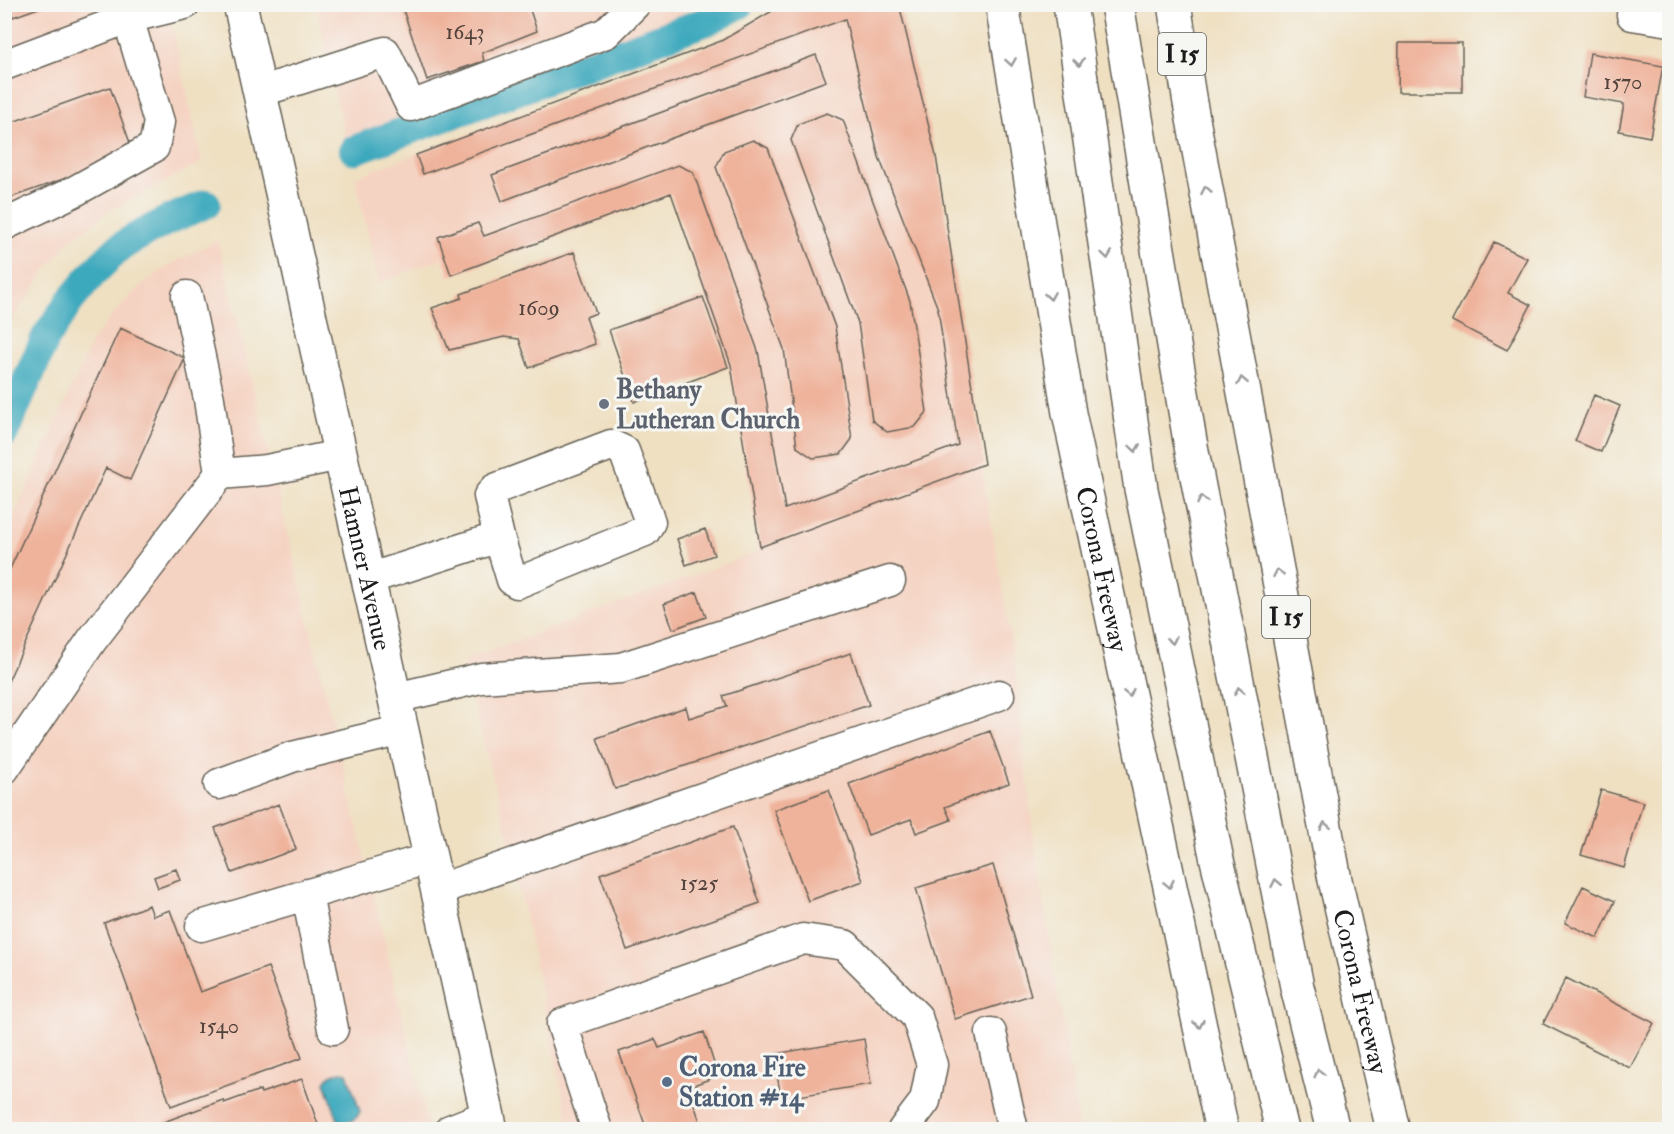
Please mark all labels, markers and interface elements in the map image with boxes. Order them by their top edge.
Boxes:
house number: 1643 [445,18,485,46]
road number: I 15 [1158,33,1206,75]
one-way arrow [1005,58,1017,67]
one-way arrow [1072,58,1084,67]
house number: 1570 [1604,68,1642,96]
one-way arrow [1200,185,1213,195]
one-way arrow [1101,251,1113,260]
one-way arrow [1043,291,1056,301]
house number: 1609 [518,294,560,322]
place label: Bethany Lutheran Church [616,374,800,436]
one-way arrow [1236,377,1249,387]
marker: Bethany Lutheran Church [597,397,611,411]
one-way arrow [1129,444,1141,453]
street label: Hamner Avenue [331,483,399,653]
street label: Corona Freeway [1068,484,1135,655]
one-way arrow [1196,495,1209,505]
one-way arrow [1272,568,1285,578]
road number: I 15 [1262,596,1310,638]
one-way arrow [1165,634,1178,644]
one-way arrow [1233,686,1246,696]
one-way arrow [1122,688,1135,698]
one-way arrow [1319,822,1332,832]
house number: 1525 [680,869,718,897]
one-way arrow [1270,878,1283,888]
one-way arrow [1162,879,1175,889]
street label: Corona Freeway [1325,906,1395,1078]
house number: 1540 [199,1012,239,1040]
one-way arrow [1192,1019,1205,1029]
place label: Corona Fire Station #14 [679,1052,806,1114]
one-way arrow [1313,1068,1326,1078]
marker: Corona Fire Station #14 [660,1075,674,1089]

